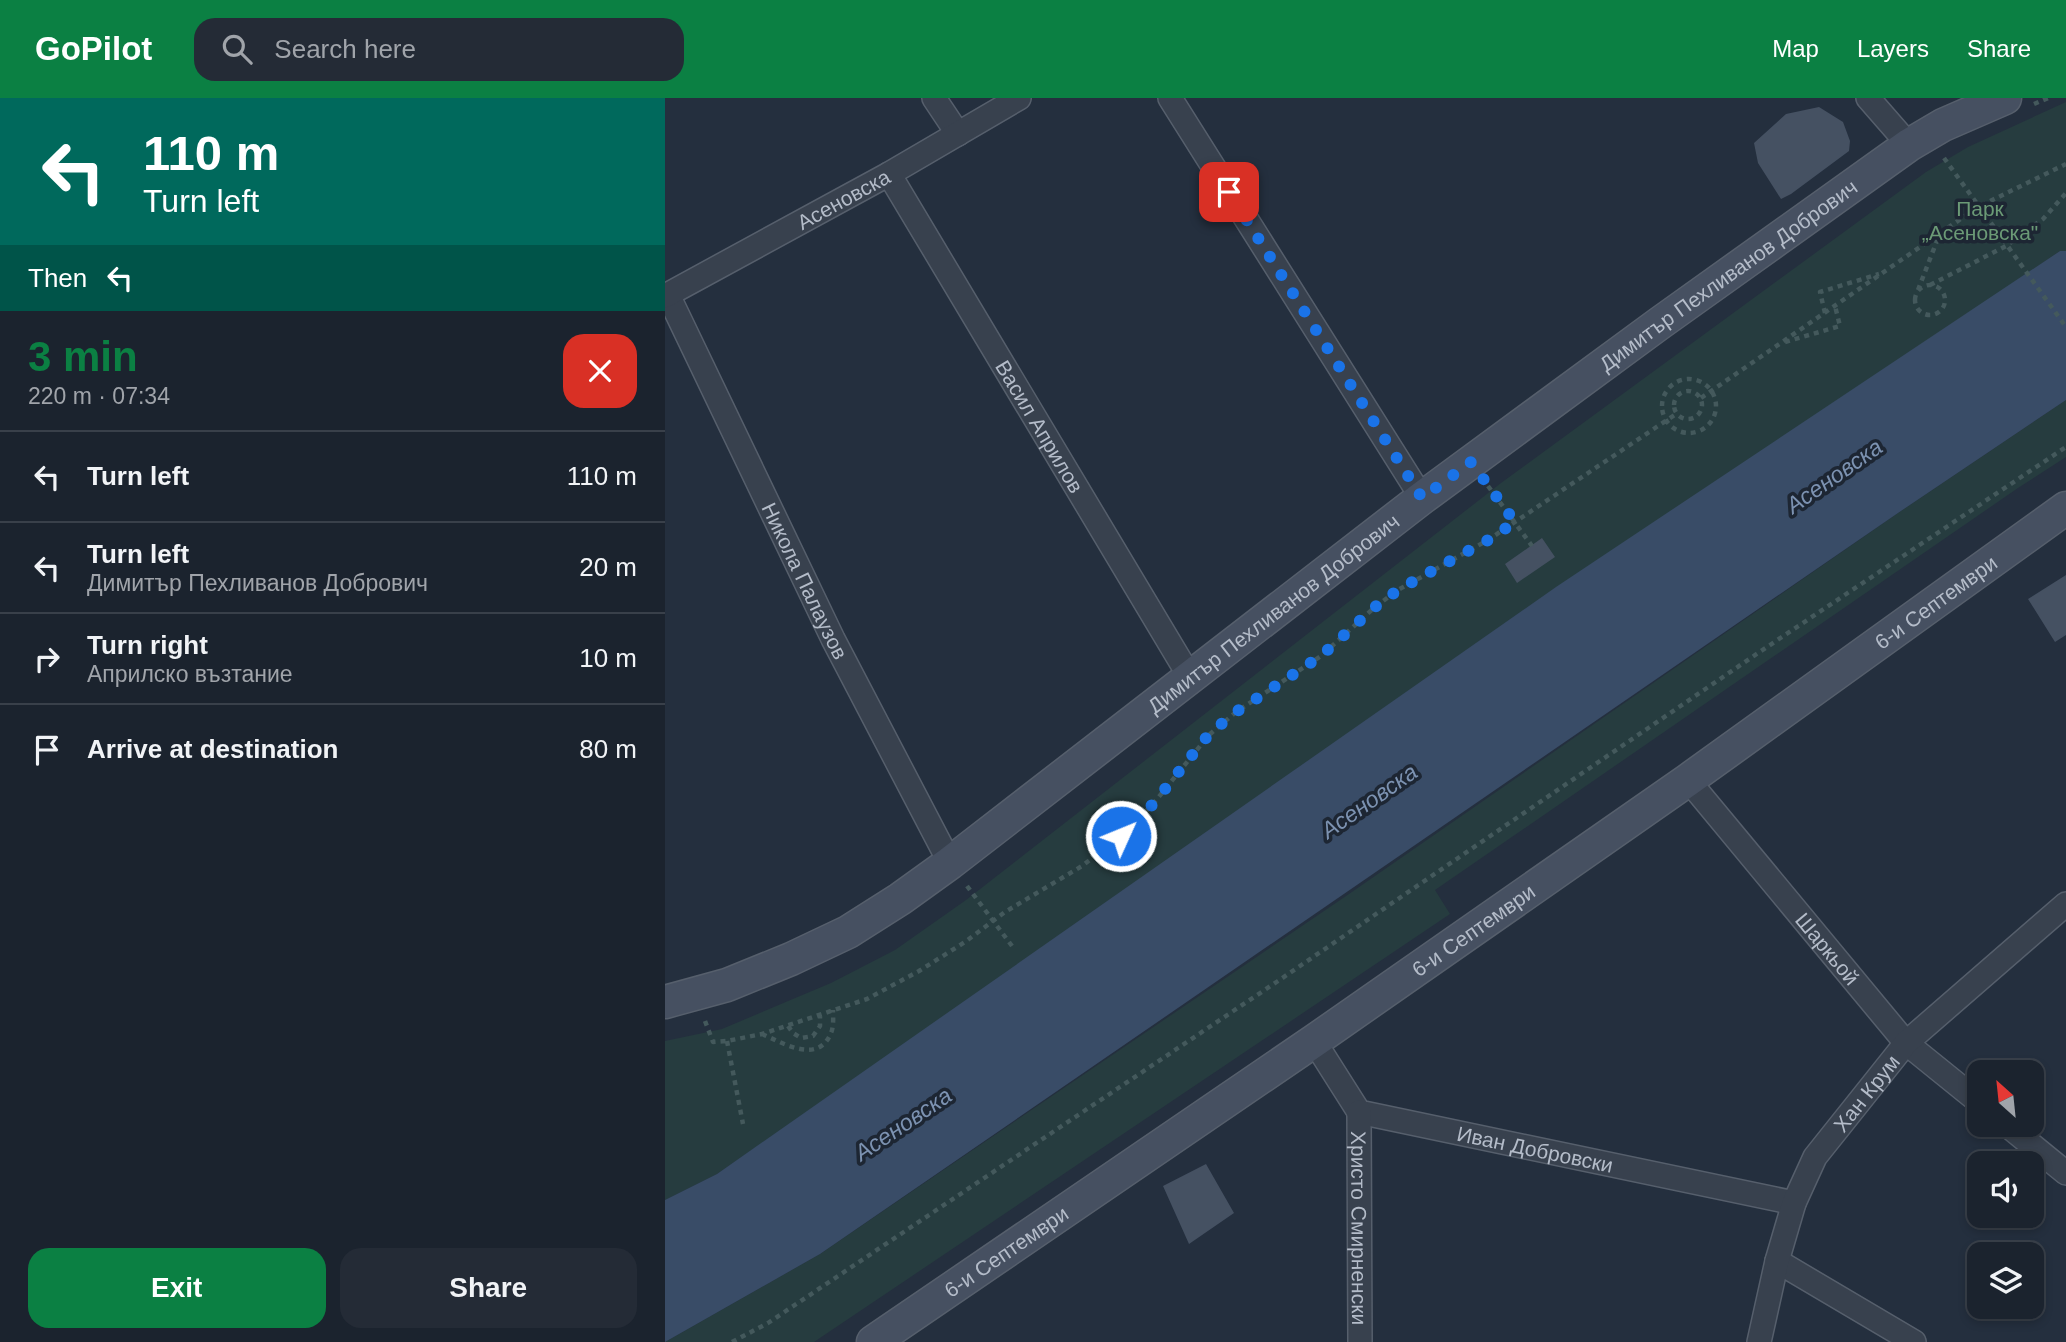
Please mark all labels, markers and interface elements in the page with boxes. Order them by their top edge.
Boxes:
search box [194,18,684,81]
text: GoPilot [35,30,152,67]
icon: search [218,30,256,68]
text: Search here [274,34,416,64]
text: Map [1772,35,1819,62]
text: Layers [1857,35,1929,62]
text: Share [1967,35,2031,62]
icon: left [28,126,119,217]
text: 110 m [143,126,279,180]
pin [1199,162,1259,222]
street label: Асеновска [793,164,894,233]
icon: arrive [1210,173,1248,211]
street label: Димитър Пехливанов Добрович [1595,175,1861,375]
text: Turn left [143,183,259,219]
park label: Парк „Асеновска" [1922,197,2038,244]
icon: left [101,259,139,297]
text: Then [28,263,87,293]
text: 3 min [28,333,138,380]
button: close [563,334,637,408]
street label: Васил Априлов [992,356,1088,497]
text: 220 m · 07:34 [28,383,170,409]
water label: Асеновска [1779,433,1887,520]
icon: left [28,458,66,496]
text: Turn left [87,461,189,491]
text: 110 m [567,461,637,491]
street label: Никола Палаузов [758,499,853,663]
street label: Димитър Пехливанов Добрович [1143,509,1403,718]
text: Turn left [87,539,189,569]
icon: left [28,549,66,587]
street label: 6-и Септември [1870,550,2001,653]
text: 20 m [579,552,637,582]
text: Димитър Пехливанов Добрович [87,570,428,596]
text: Turn right [87,630,208,660]
icon: right [28,640,66,678]
text: 10 m [579,643,637,673]
text: Априлско възтание [87,661,293,687]
icon: arrive [28,731,66,769]
text: Arrive at destination [87,734,338,764]
text: 80 m [579,734,637,764]
water label: Асеновска [1314,758,1422,845]
position arrow [1084,799,1158,873]
street label: 6-и Септември [1407,879,1539,981]
street label: Шаркьой [1791,908,1864,989]
street label: Хан Крум [1829,1050,1904,1136]
north arrow [1967,1060,2044,1138]
map controls [1967,1060,2044,1319]
water label: Асеновска [848,1082,956,1167]
street label: Иван Добровски [1455,1121,1615,1176]
street label: Христо Смирненски [1348,1131,1371,1325]
button: sound [1967,1151,2044,1228]
street label: 6-и Септември [940,1201,1072,1301]
button: layers [1967,1242,2044,1319]
button: Exit [28,1248,326,1328]
button: Share [340,1248,637,1328]

